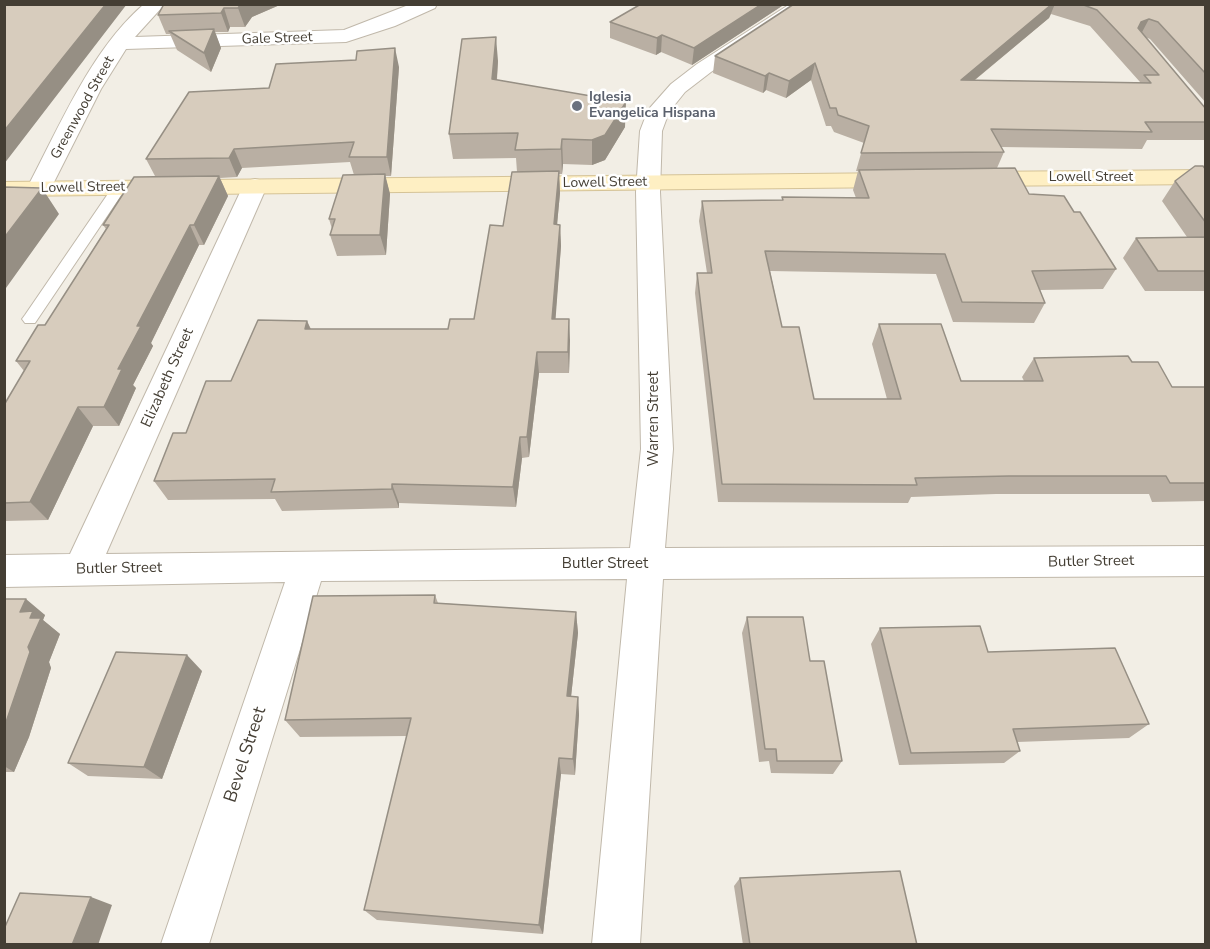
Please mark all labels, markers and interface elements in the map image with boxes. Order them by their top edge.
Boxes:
street label: Gale Street [241,29,313,49]
street label: Greenwood Street [48,54,118,162]
place label: Iglesia Evangelica Hispana [589,90,716,122]
marker: Iglesia Evangelica Hispana [570,99,584,113]
street label: Lowell Street [1049,170,1133,186]
street label: Lowell Street [563,174,647,192]
street label: Lowell Street [41,179,125,197]
street label: Elizabeth Street [138,326,198,430]
street label: Warren Street [645,371,663,467]
street label: Butler Street [1048,552,1134,572]
street label: Butler Street [562,555,648,573]
street label: Butler Street [76,559,162,579]
street label: Bevel Street [220,704,272,806]

